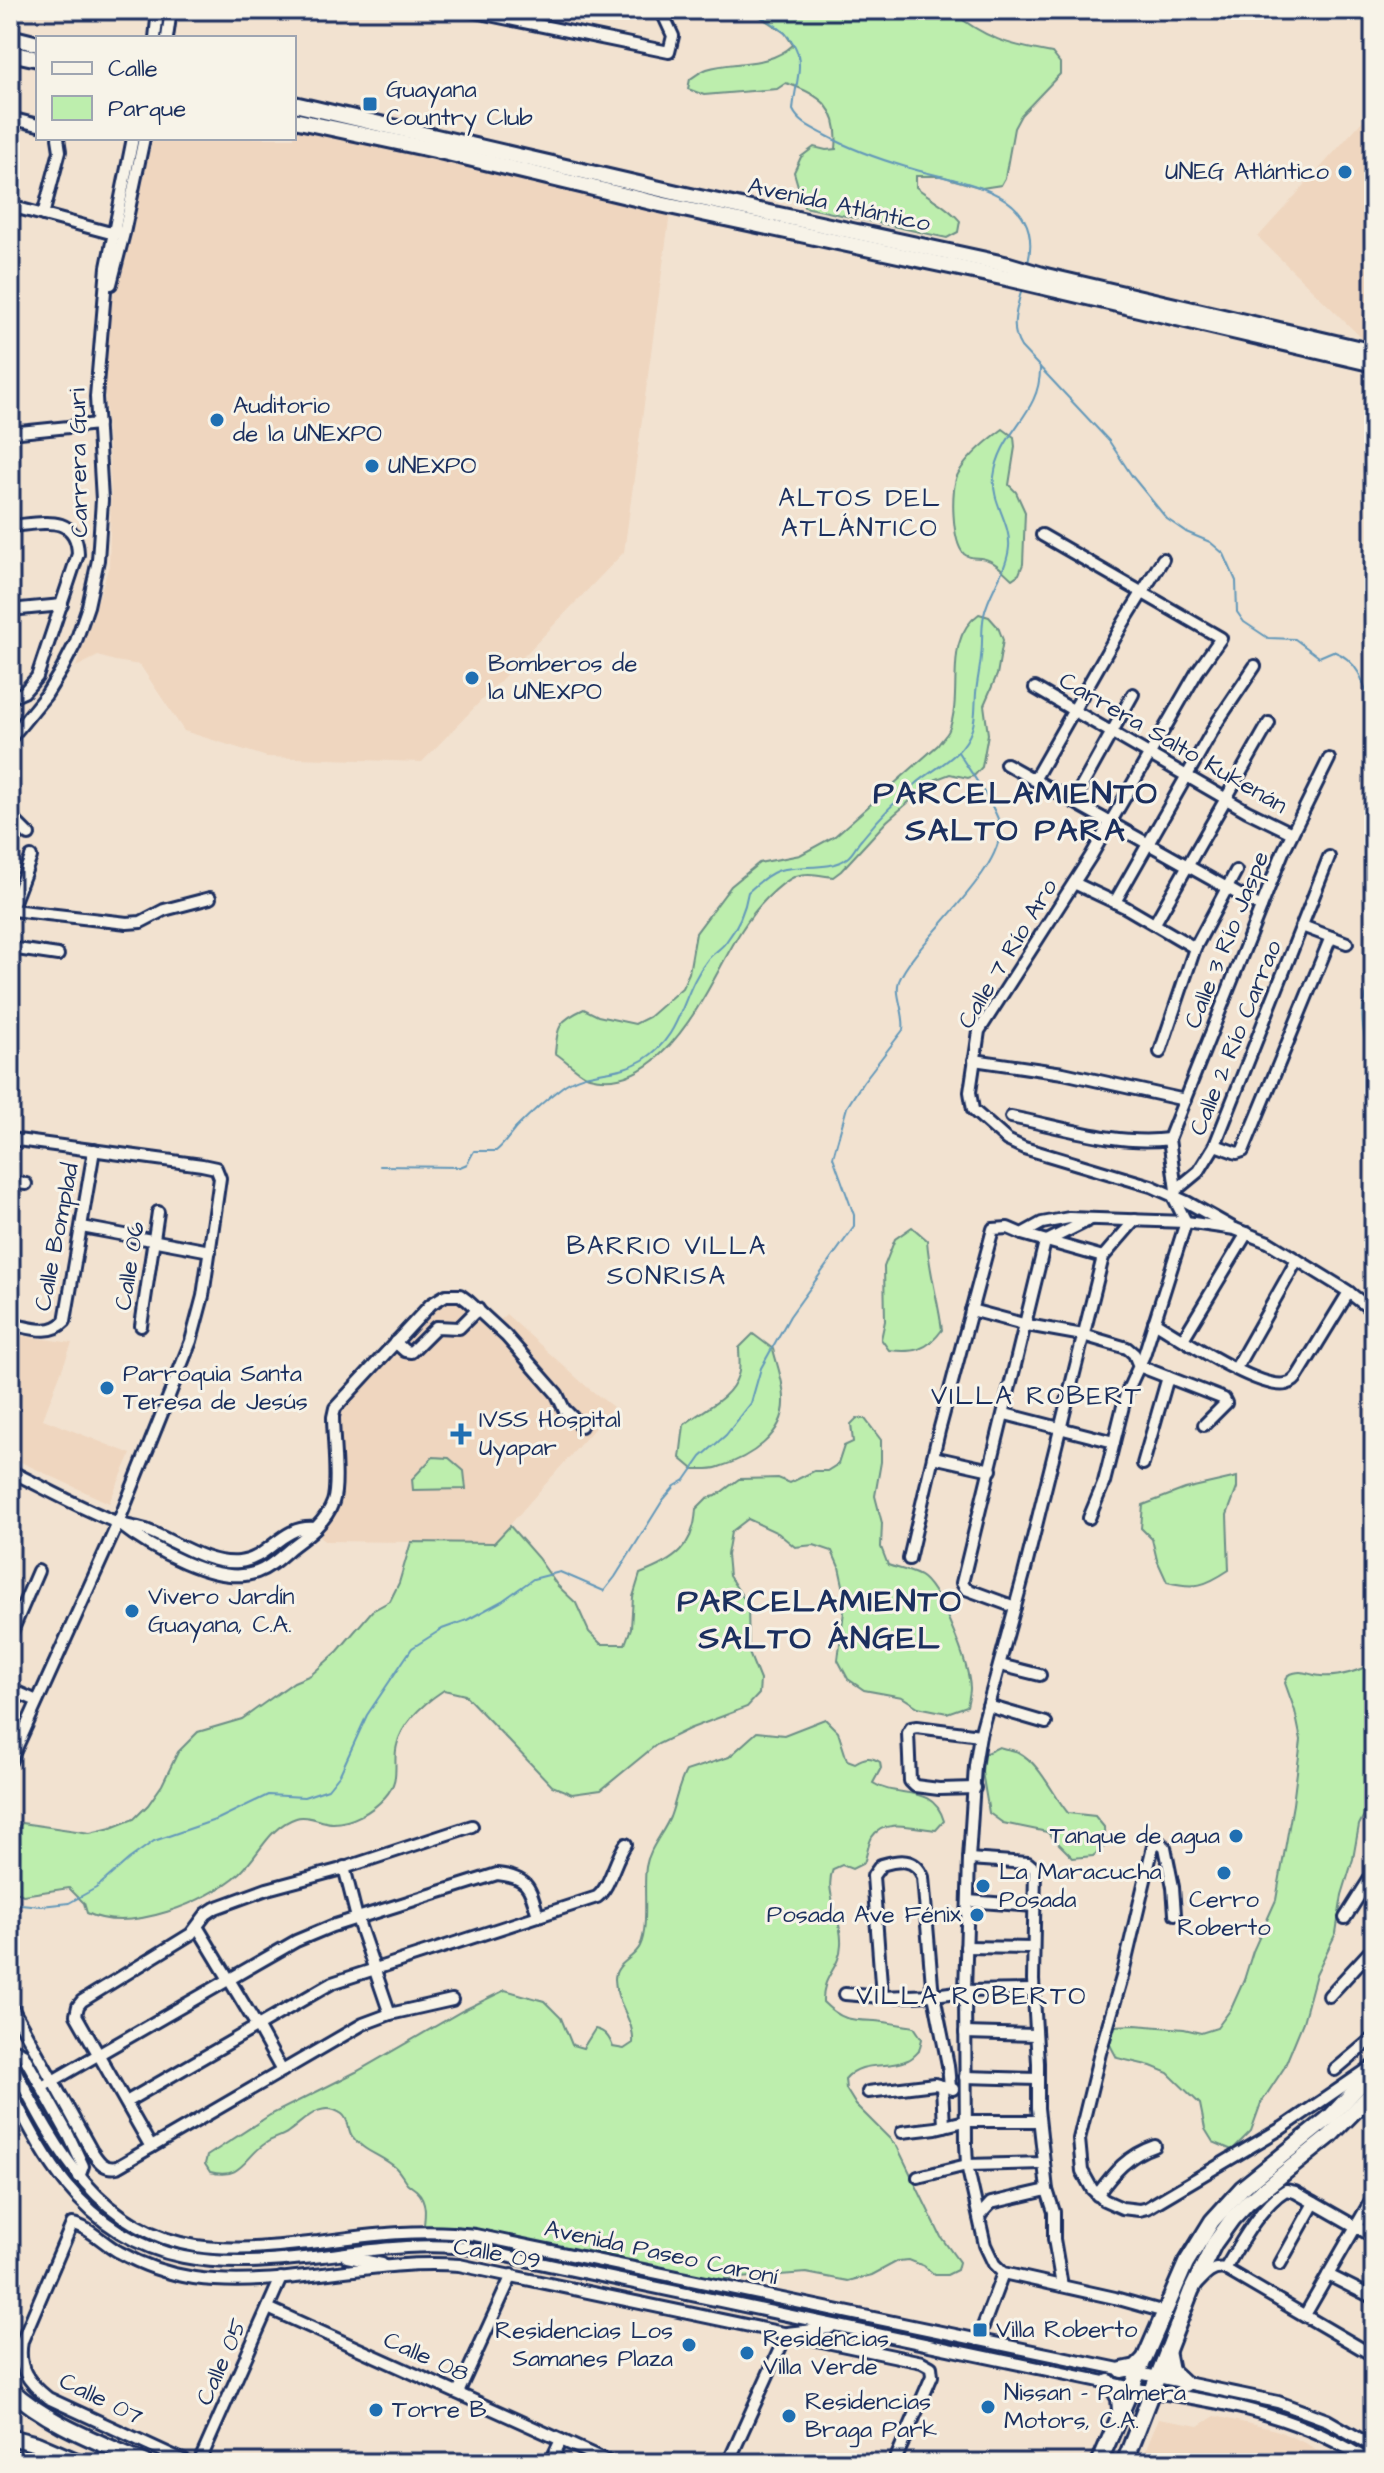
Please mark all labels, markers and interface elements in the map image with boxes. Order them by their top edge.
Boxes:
legend [36,36,296,140]
text: Calle [108,52,158,86]
place label: Guayana Country Club [386,73,533,136]
text: Parque [108,92,186,126]
marker: Guayana Country Club [361,95,379,113]
place label: UNEG Atlántico [1165,155,1329,189]
marker: UNEG Atlántico [1336,163,1354,181]
street label: Avenida Atlántico [745,169,934,241]
street label: Carrera Guri [61,388,97,538]
place label: Auditorio de la UNEXPO [233,389,382,451]
marker: Auditorio de la UNEXPO [208,411,226,429]
place label: UNEXPO [388,449,477,483]
marker: UNEXPO [363,457,381,475]
district label: ALTOS DEL ATLÁNTICO [778,480,942,546]
place label: Bomberos de la UNEXPO [488,647,637,709]
street label: Carrera Salto Kukenán [1053,664,1293,822]
marker: Bomberos de la UNEXPO [463,669,481,687]
district label: PARCELAMIENTO SALTO PARA [873,771,1159,853]
street label: Calle 3 Río Jaspe [1176,846,1278,1034]
street label: Calle 7 Río Aro [950,872,1067,1035]
street label: Calle 2 Río Carrao [1181,935,1291,1141]
street label: Calle Bomplad [26,1160,88,1314]
street label: Calle 06 [106,1219,154,1313]
district label: BARRIO VILLA SONRISA [567,1228,767,1294]
place label: Parroquia Santa Teresa de Jesús [123,1357,308,1419]
district label: VILLA ROBERT [931,1378,1143,1414]
marker: Parroquia Santa Teresa de Jesús [98,1379,116,1397]
place label: IVSS Hospital Uyapar [479,1403,621,1466]
marker: IVSS Hospital Uyapar [450,1423,472,1445]
district label: PARCELAMIENTO SALTO ÁNGEL [677,1579,963,1661]
place label: Vivero Jardín Guayana, C.A. [148,1580,295,1643]
marker: Vivero Jardín Guayana, C.A. [123,1602,141,1620]
place label: Tanque de agua [1050,1819,1220,1854]
marker: Tanque de agua [1227,1827,1245,1845]
place label: La Maracucha Posada [999,1855,1162,1917]
marker: Cerro Roberto [1215,1864,1233,1882]
marker: La Maracucha Posada [974,1877,992,1895]
place label: Cerro Roberto [1177,1883,1271,1945]
place label: Posada Ave Fénix [767,1898,962,1932]
marker: Posada Ave Fénix [968,1906,986,1924]
district label: VILLA ROBERTO [856,1978,1088,2014]
street label: Avenida Paseo Caroní [541,2212,781,2294]
street label: Calle 09 [451,2230,543,2278]
street label: Calle 05 [188,2313,256,2411]
place label: Villa Roberto [996,2313,1138,2347]
place label: Residencias Los Samanes Plaza [495,2314,673,2376]
marker: Villa Roberto [971,2321,989,2339]
place label: Residencias Villa Verde [763,2322,889,2384]
street label: Calle 08 [378,2323,474,2391]
marker: Residencias Los Samanes Plaza [680,2336,698,2354]
marker: Residencias Villa Verde [738,2344,756,2362]
street label: Calle 07 [53,2364,149,2434]
place label: Nissan - Palmera Motors, C.A. [1004,2376,1186,2438]
place label: Residencias Braga Park [805,2385,937,2448]
place label: Torre B [392,2393,487,2427]
marker: Nissan - Palmera Motors, C.A. [979,2398,997,2416]
marker: Torre B [367,2401,385,2419]
marker: Residencias Braga Park [780,2407,798,2425]

